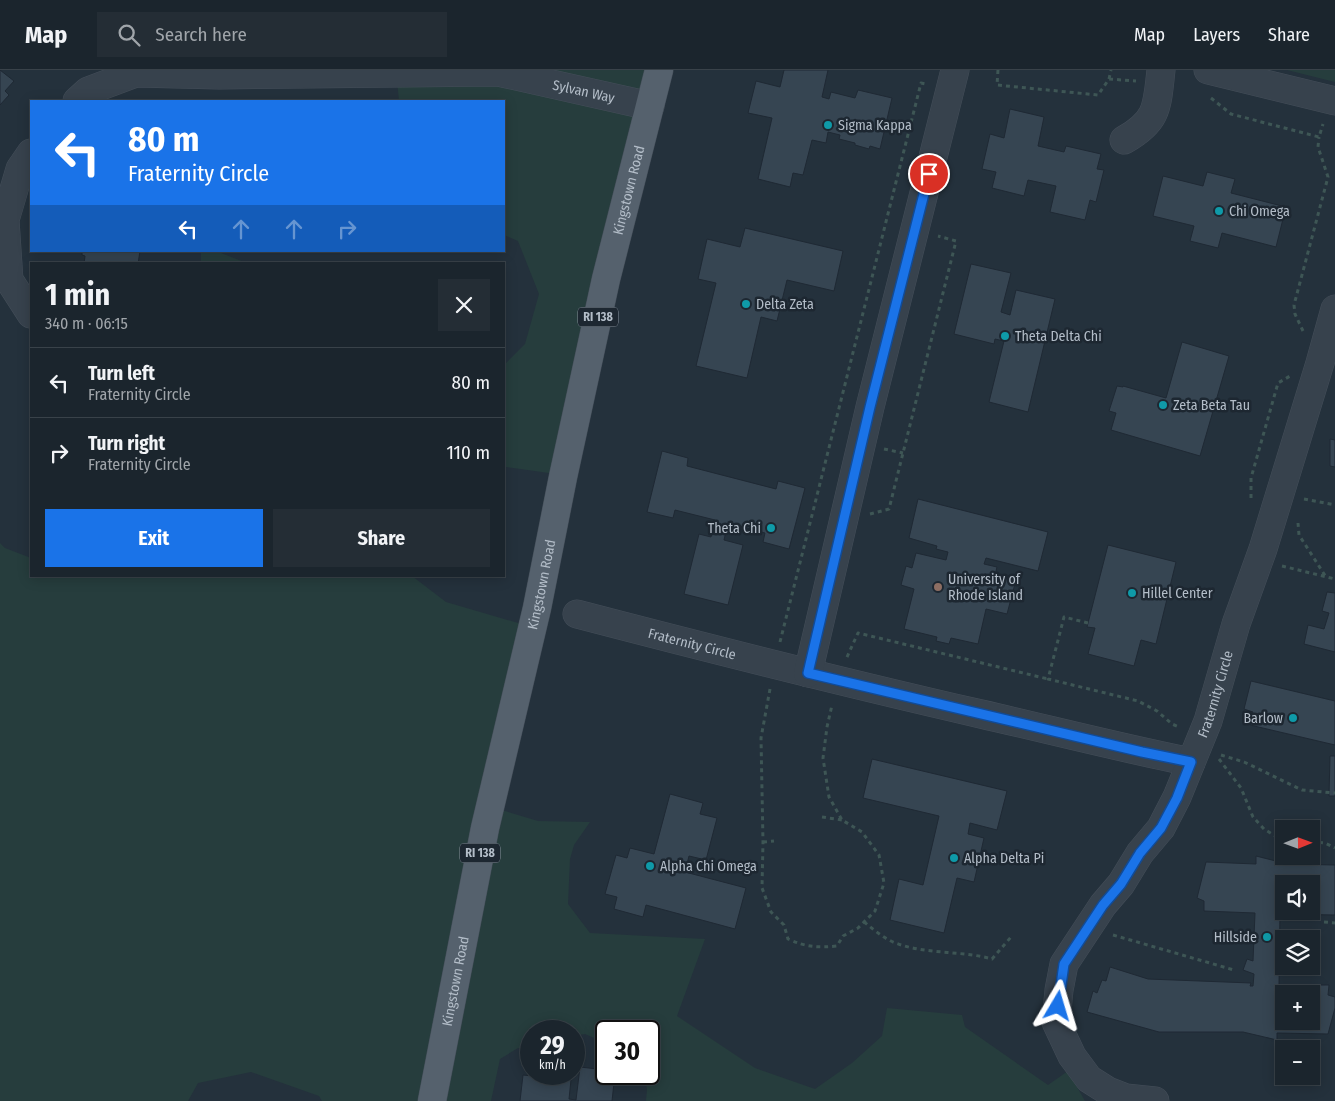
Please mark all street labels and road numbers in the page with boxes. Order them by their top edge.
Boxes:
street label: Sylvan Way [551,76,617,107]
street label: Kingstown Road [609,144,648,237]
road number: RI 138 [578,308,618,326]
street label: Kingstown Road [524,538,559,631]
street label: Fraternity Circle [646,624,738,663]
street label: Fraternity Circle [1194,649,1236,740]
road number: RI 138 [460,844,500,862]
street label: Kingstown Road [438,935,472,1028]

